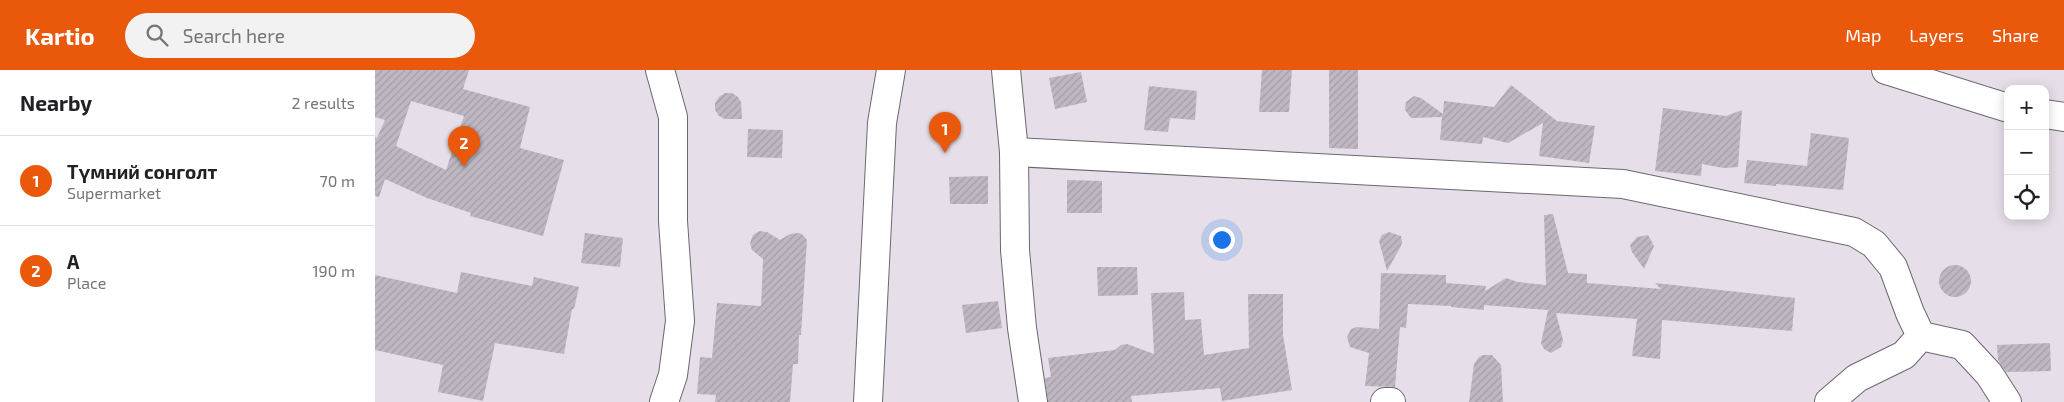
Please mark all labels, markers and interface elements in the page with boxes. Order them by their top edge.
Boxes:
search box [125,13,475,58]
text: Kartio [25,21,95,50]
icon: search [143,21,171,49]
text: Search here [183,24,285,47]
text: Map [1845,24,1881,46]
text: Layers [1909,24,1964,46]
text: Share [1992,24,2039,46]
map controls [2004,85,2049,220]
button: + [2004,85,2049,130]
text: Nearby [20,90,92,115]
text: 2 results [292,93,355,112]
pin: 1 [929,112,961,153]
pin: 2 [448,126,480,167]
button: − [2004,130,2049,175]
text: Түмний сонголт [67,160,217,183]
text: 1 [33,171,39,190]
text: 70 m [320,171,355,190]
button: locate [2004,175,2049,220]
text: Supermarket [67,183,161,202]
your location [1209,227,1235,253]
text: A [67,250,79,273]
text: 2 [31,261,41,280]
text: 190 m [312,261,355,280]
text: Place [67,273,106,292]

